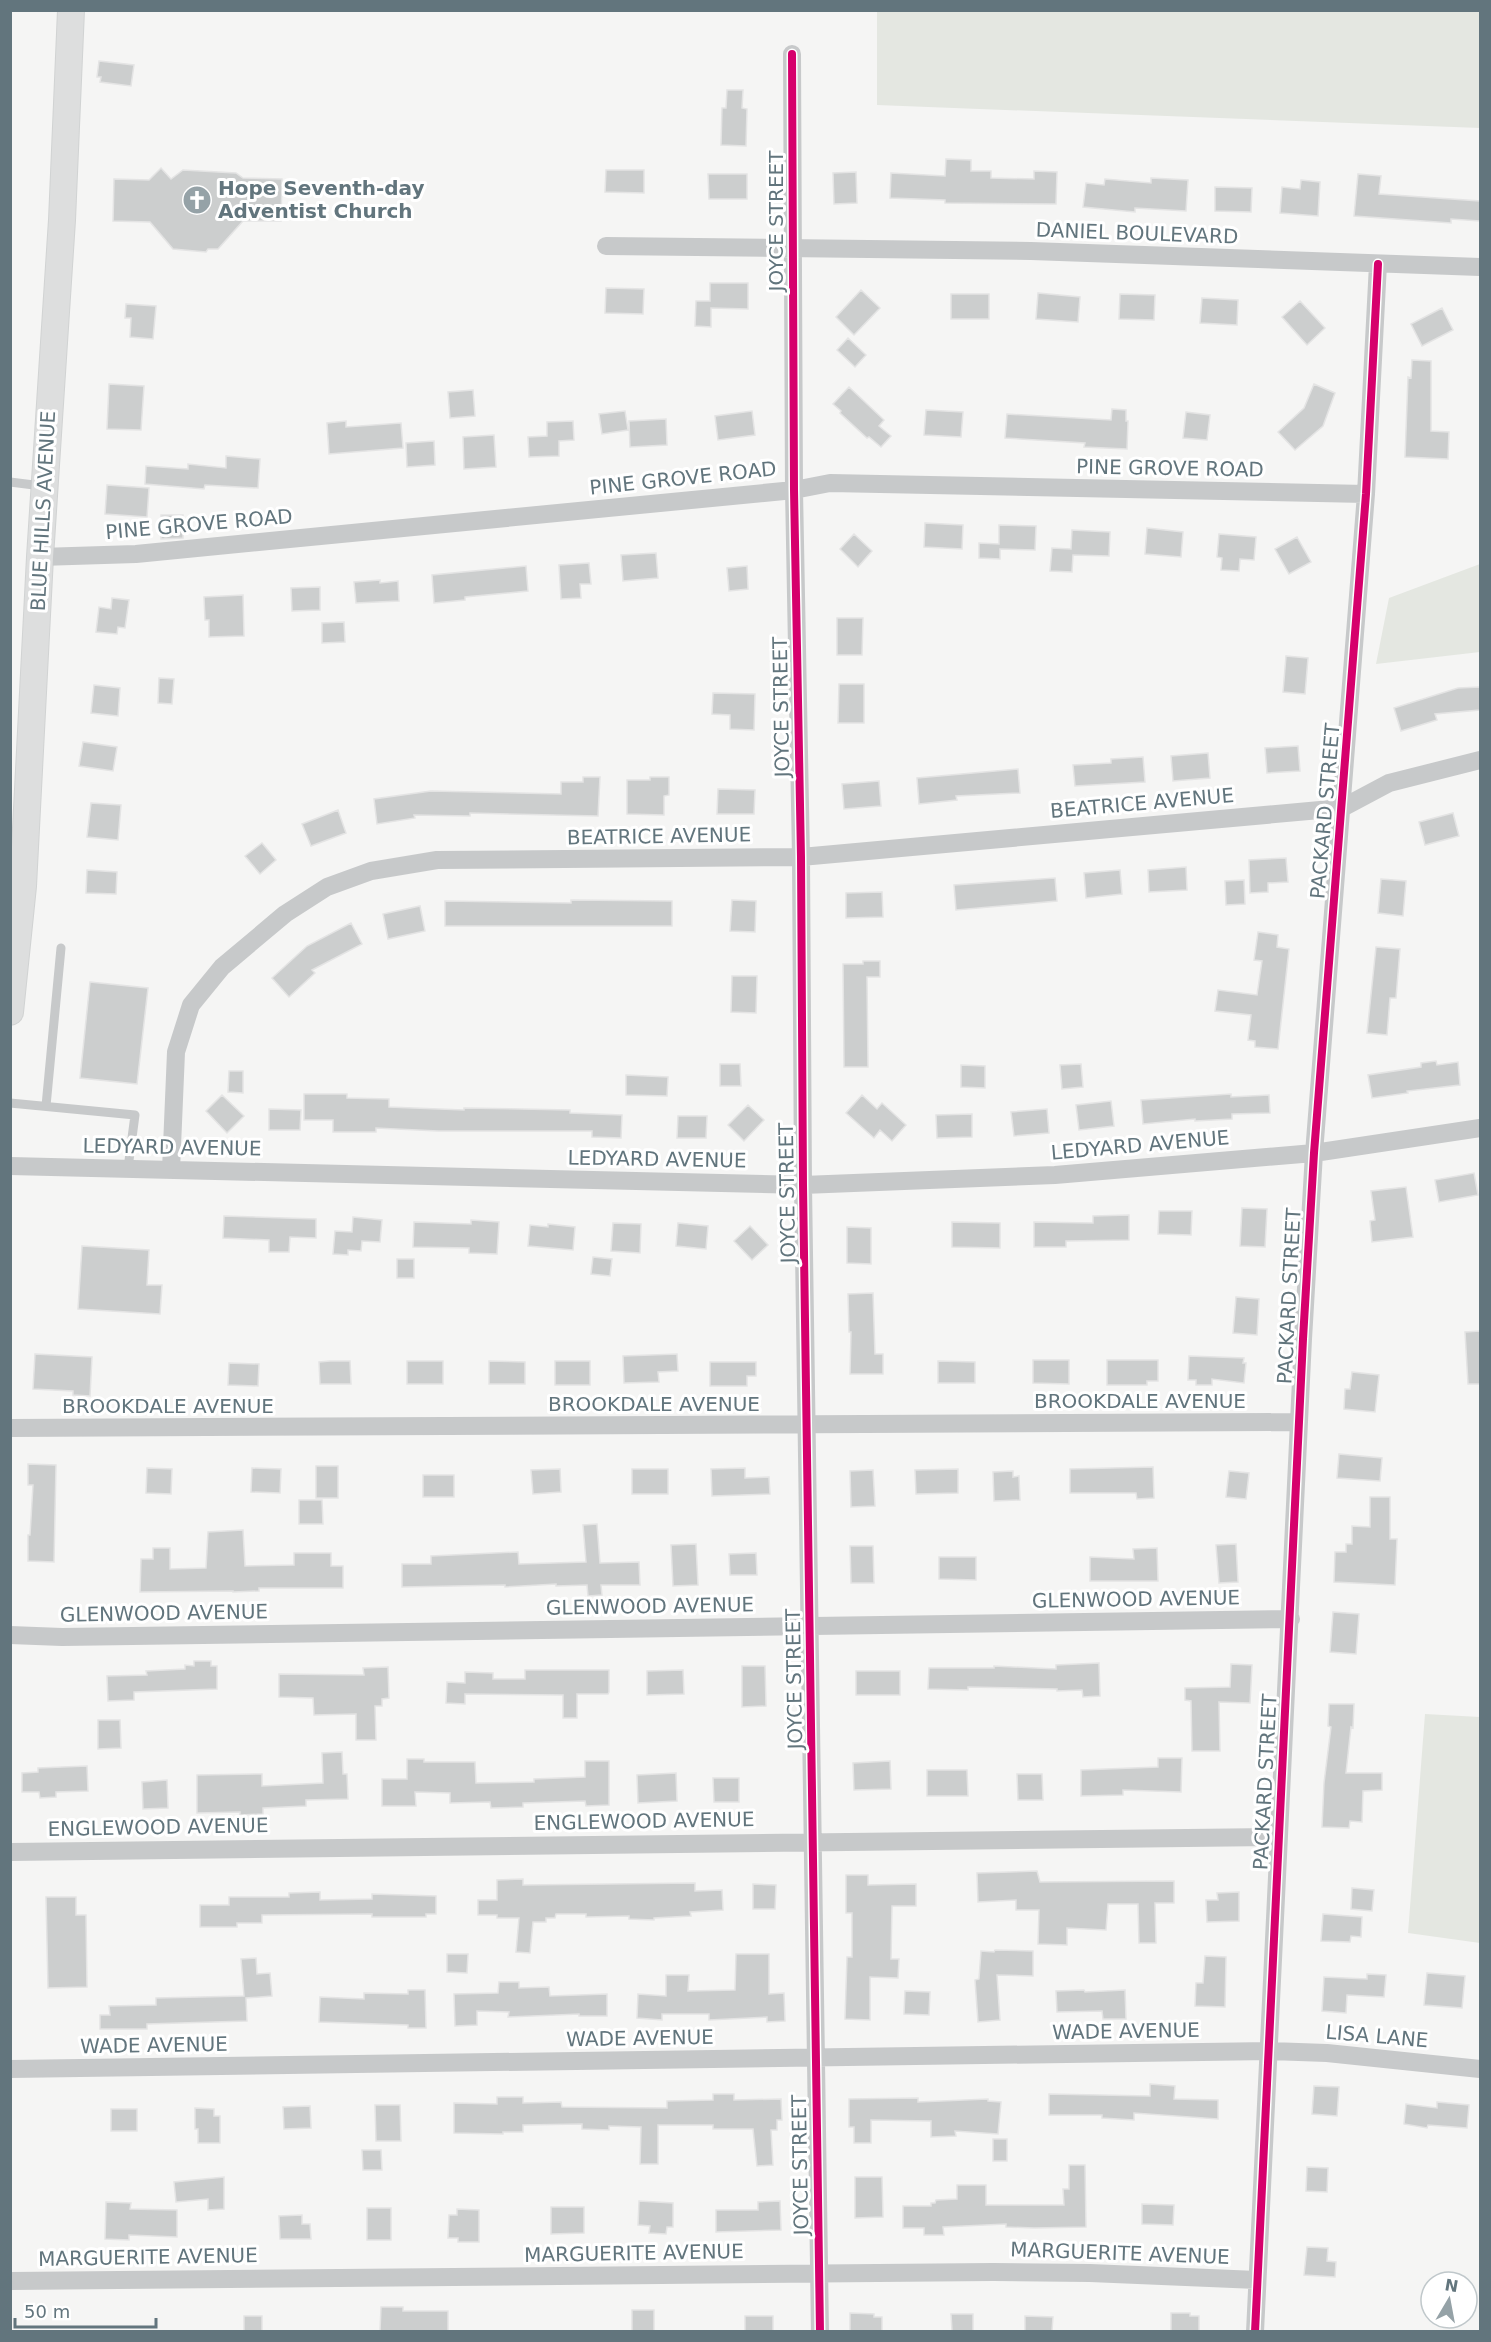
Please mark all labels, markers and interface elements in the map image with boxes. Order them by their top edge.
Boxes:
street label: JOYCE STREET [764,150,788,293]
place label: Hope Seventh-day Adventist Church [218,176,424,223]
church icon: Hope Seventh-day Adventist Church [181,184,213,216]
street label: DANIEL BOULEVARD [1035,217,1239,249]
street label: BLUE HILLS AVENUE [26,410,60,612]
street label: PINE GROVE ROAD [1076,454,1264,482]
street label: PINE GROVE ROAD [588,456,778,500]
street label: PINE GROVE ROAD [104,504,294,544]
street label: JOYCE STREET [768,636,794,780]
street label: PACKARD STREET [1305,721,1345,900]
street label: BEATRICE AVENUE [1049,783,1235,823]
street label: BEATRICE AVENUE [567,822,751,850]
street label: JOYCE STREET [774,1122,800,1266]
street label: LEDYARD AVENUE [1050,1125,1230,1165]
street label: LEDYARD AVENUE [82,1133,262,1161]
street label: LEDYARD AVENUE [567,1145,747,1173]
street label: PACKARD STREET [1272,1206,1306,1385]
street label: BROOKDALE AVENUE [1034,1389,1246,1413]
street label: BROOKDALE AVENUE [548,1392,760,1416]
street label: BROOKDALE AVENUE [62,1394,274,1418]
street label: GLENWOOD AVENUE [1032,1585,1240,1613]
street label: GLENWOOD AVENUE [546,1592,754,1620]
street label: GLENWOOD AVENUE [60,1599,268,1627]
street label: JOYCE STREET [781,1608,807,1752]
street label: PACKARD STREET [1248,1692,1282,1871]
street label: ENGLEWOOD AVENUE [533,1807,755,1835]
street label: ENGLEWOOD AVENUE [47,1813,269,1841]
street label: WADE AVENUE [1052,2018,1200,2044]
street label: LISA LANE [1325,2020,1429,2052]
street label: WADE AVENUE [566,2025,714,2051]
street label: WADE AVENUE [80,2032,228,2058]
street label: JOYCE STREET [787,2094,813,2238]
street label: MARGUERITE AVENUE [1010,2237,1230,2269]
street label: MARGUERITE AVENUE [524,2239,744,2267]
street label: MARGUERITE AVENUE [38,2243,258,2271]
north arrow [1419,2270,1479,2330]
text: N [1443,2275,1460,2296]
scale bar [15,2291,156,2329]
text: 50 m [24,2301,70,2322]

